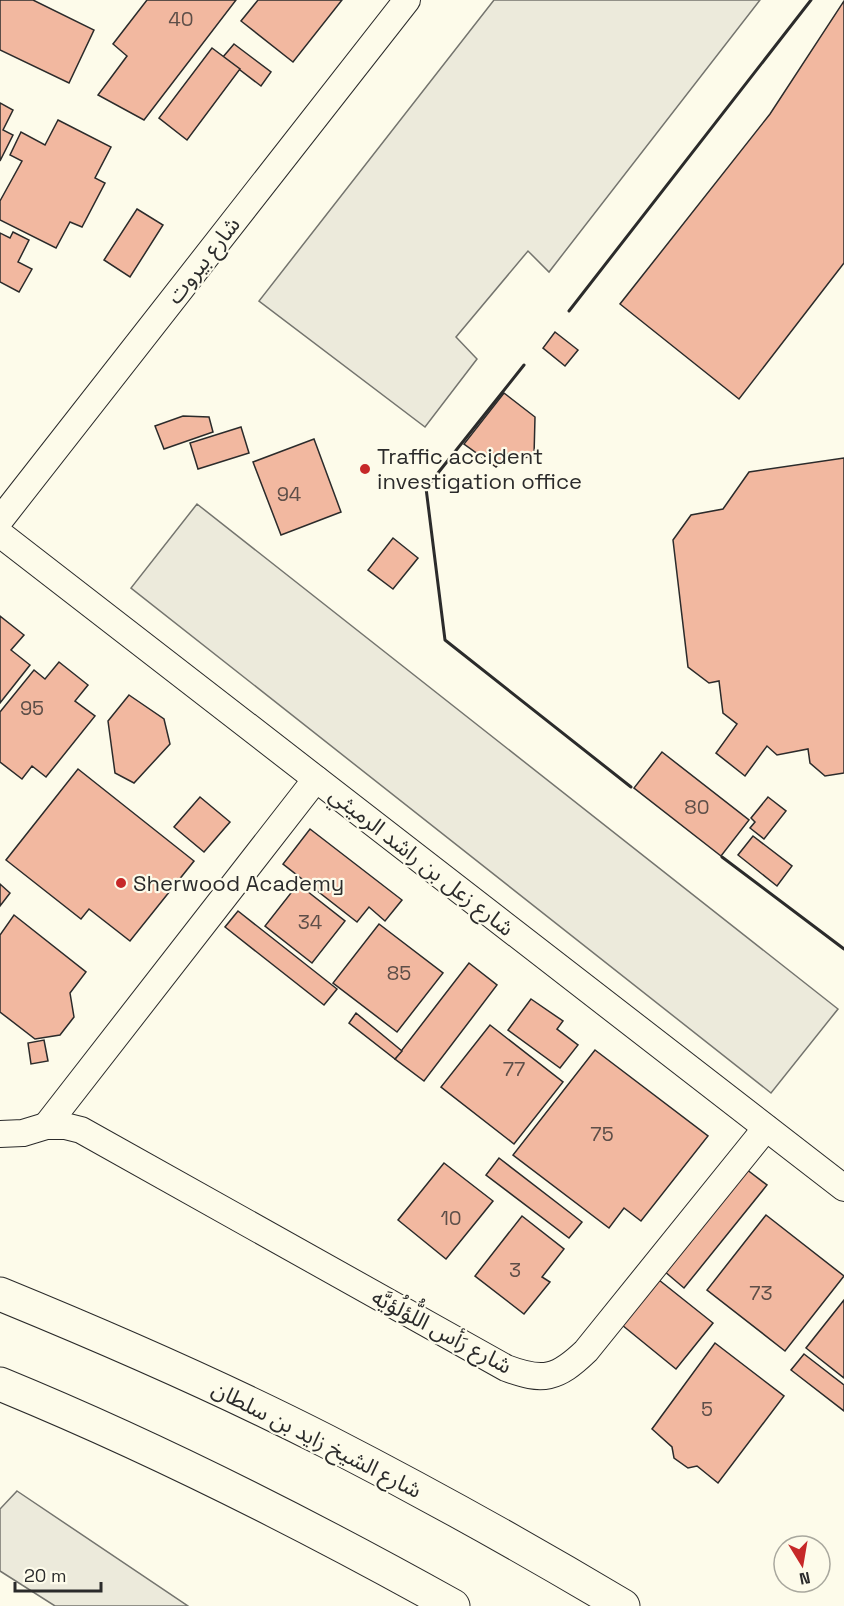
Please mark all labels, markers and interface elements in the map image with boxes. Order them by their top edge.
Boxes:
house number: 40 [168,6,194,32]
street label: شارع بيروت [160,211,248,311]
place label: Traffic accident investigation office [377,442,582,495]
marker: Traffic accident investigation office [358,462,372,476]
house number: 94 [277,481,301,507]
house number: 95 [20,695,44,721]
street label: شارع زعل بن راشد الرميثي [322,780,520,944]
house number: 80 [684,794,710,820]
place label: Sherwood Academy [133,869,344,897]
marker: Sherwood Academy [114,876,128,890]
house number: 34 [298,909,322,935]
house number: 85 [387,960,411,986]
house number: 77 [503,1056,525,1082]
house number: 75 [590,1121,614,1147]
house number: 10 [440,1205,462,1231]
house number: 3 [509,1257,521,1283]
street label: شارع رَأس اللُّؤلُؤيَّه [366,1277,520,1382]
house number: 73 [749,1280,773,1306]
street label: شارع الشيخ زايد بن سلطان [206,1374,427,1507]
house number: 5 [701,1396,713,1422]
north arrow [772,1534,832,1594]
scale bar [15,1555,100,1593]
text: 20 m [24,1564,67,1587]
text: N [797,1567,812,1590]

